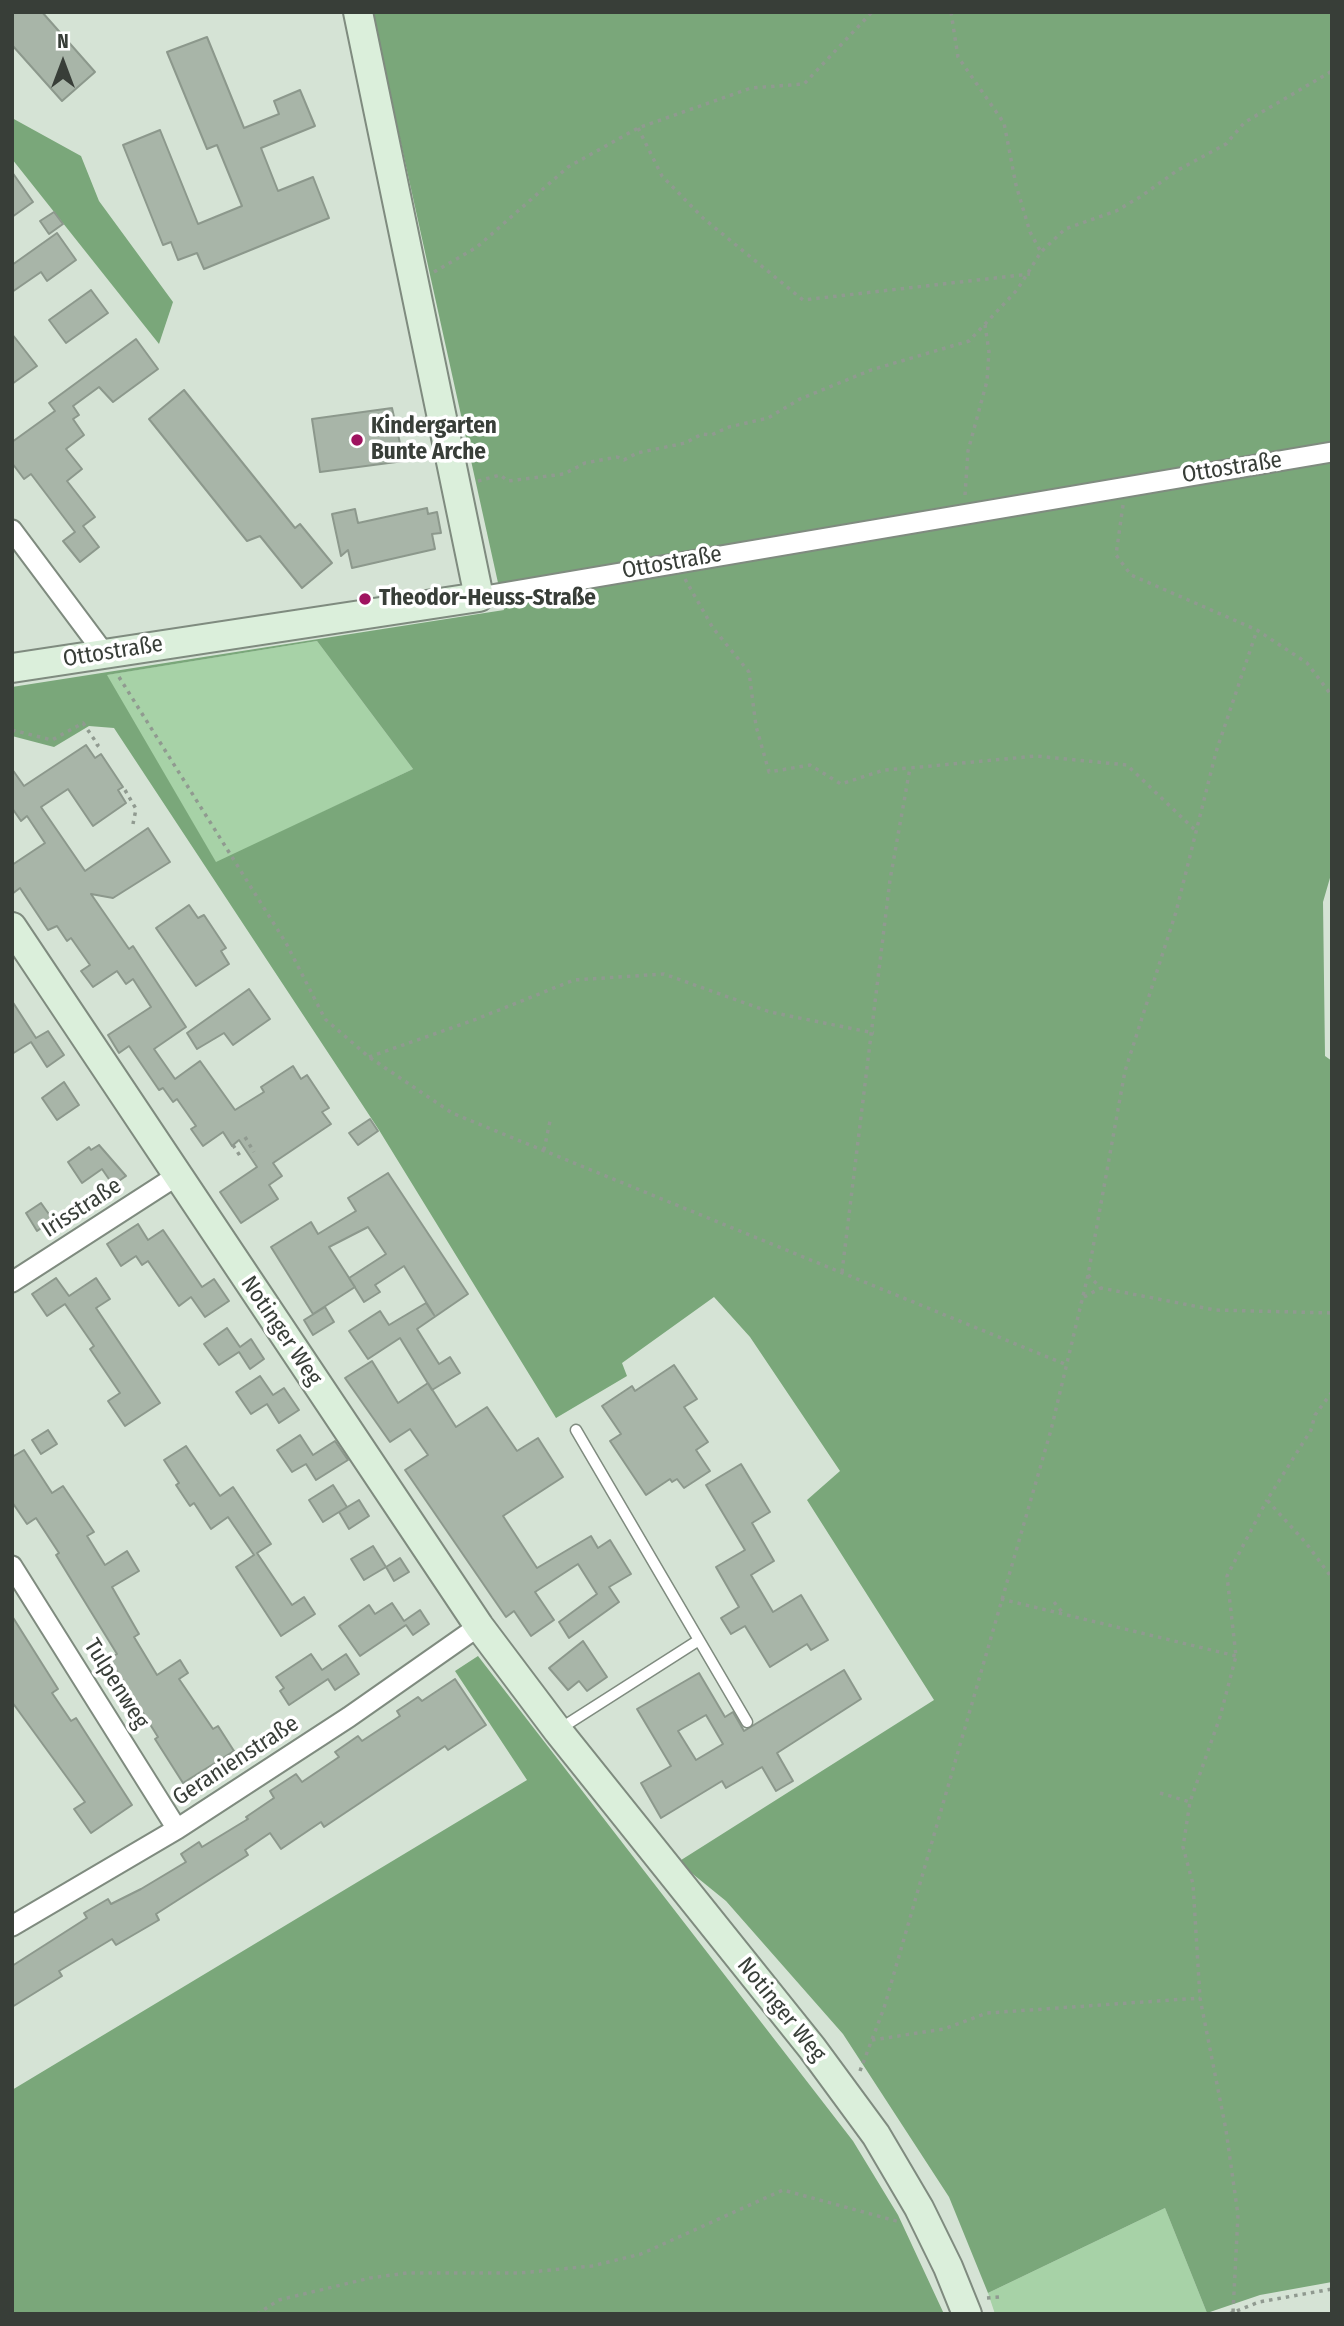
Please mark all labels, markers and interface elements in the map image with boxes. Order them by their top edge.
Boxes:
north arrow [28,28,98,98]
text: N [57,30,69,53]
place label: Kindergarten Bunte Arche [371,413,497,467]
marker: Kindergarten Bunte Arche [349,432,365,448]
street label: Ottostraße [1180,446,1284,490]
street label: Ottostraße [620,541,724,585]
place label: Theodor-Heuss-Straße [379,585,596,613]
marker: Theodor-Heuss-Straße [357,591,373,607]
street label: Ottostraße [61,630,165,674]
street label: Irisstraße [37,1172,127,1244]
street label: Notinger Weg [234,1271,328,1391]
street label: Tulpenweg [78,1634,154,1734]
street label: Geranienstraße [168,1710,304,1812]
street label: Notinger Weg [731,1952,831,2068]

